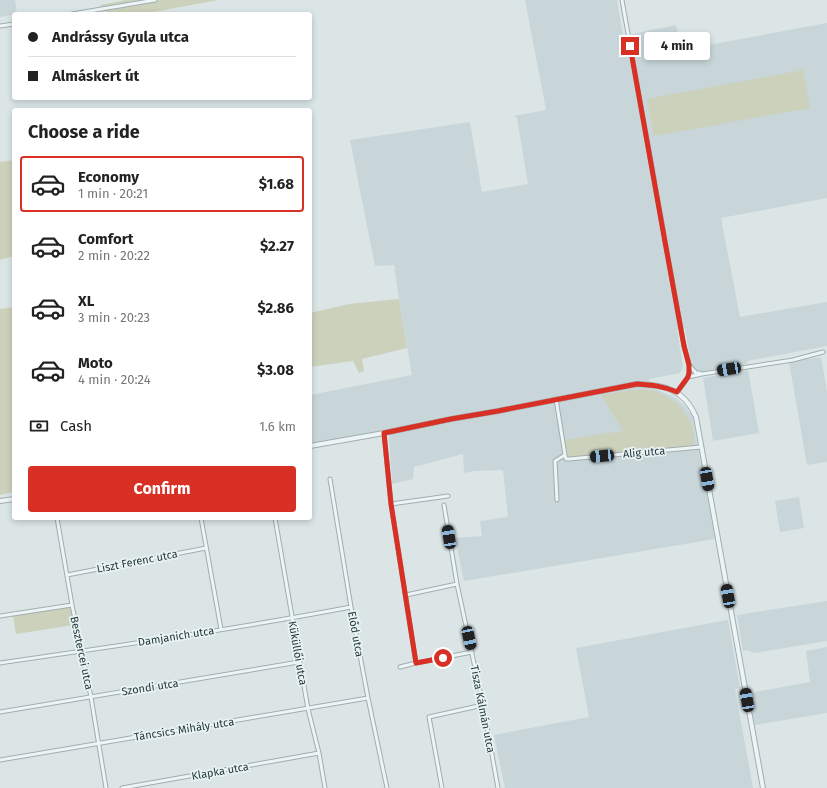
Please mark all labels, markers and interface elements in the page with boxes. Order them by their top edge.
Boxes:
text: Andrássy Gyula utca [52,28,189,46]
callout: 4 min [644,32,710,60]
route end [621,37,639,55]
text: 4 min [661,38,693,53]
text: Almáskert út [52,67,139,85]
text: Choose a ride [28,121,140,143]
icon: car [30,166,66,202]
text: Economy [78,168,139,186]
text: $1.68 [259,175,294,193]
text: 1 min · 20:21 [78,186,148,201]
icon: car [30,228,66,264]
text: Comfort [78,230,134,248]
text: $2.27 [260,237,294,255]
text: 2 min · 20:22 [78,248,150,263]
icon: car [30,290,66,326]
text: XL [78,292,94,310]
text: $2.86 [257,299,294,317]
text: 3 min · 20:23 [78,310,150,325]
icon: car [30,352,66,388]
text: Moto [78,354,113,372]
text: $3.08 [257,361,294,379]
car [716,361,742,377]
text: 4 min · 20:24 [78,372,151,387]
icon: cash [28,415,50,437]
text: Cash [60,417,92,435]
text: 1.6 km [259,419,296,434]
street label: Alig utca [622,444,666,461]
car [590,449,614,463]
button: Confirm [28,466,296,512]
car [699,466,715,492]
car [441,524,457,550]
street label: Liszt Ferenc utca [95,547,179,576]
car [720,583,736,609]
street label: Előd utca [345,610,366,658]
street label: Besztercei utca [67,615,96,691]
street label: Küküllői utca [285,620,310,686]
street label: Damjanich utca [137,624,215,649]
car [461,625,477,651]
route start [434,649,452,667]
street label: Tisza Kálmán utca [468,664,497,754]
street label: Szondi utca [121,677,179,698]
car [739,687,755,713]
street label: Táncsics Mihály utca [133,715,235,744]
street label: Klapka utca [190,760,250,783]

